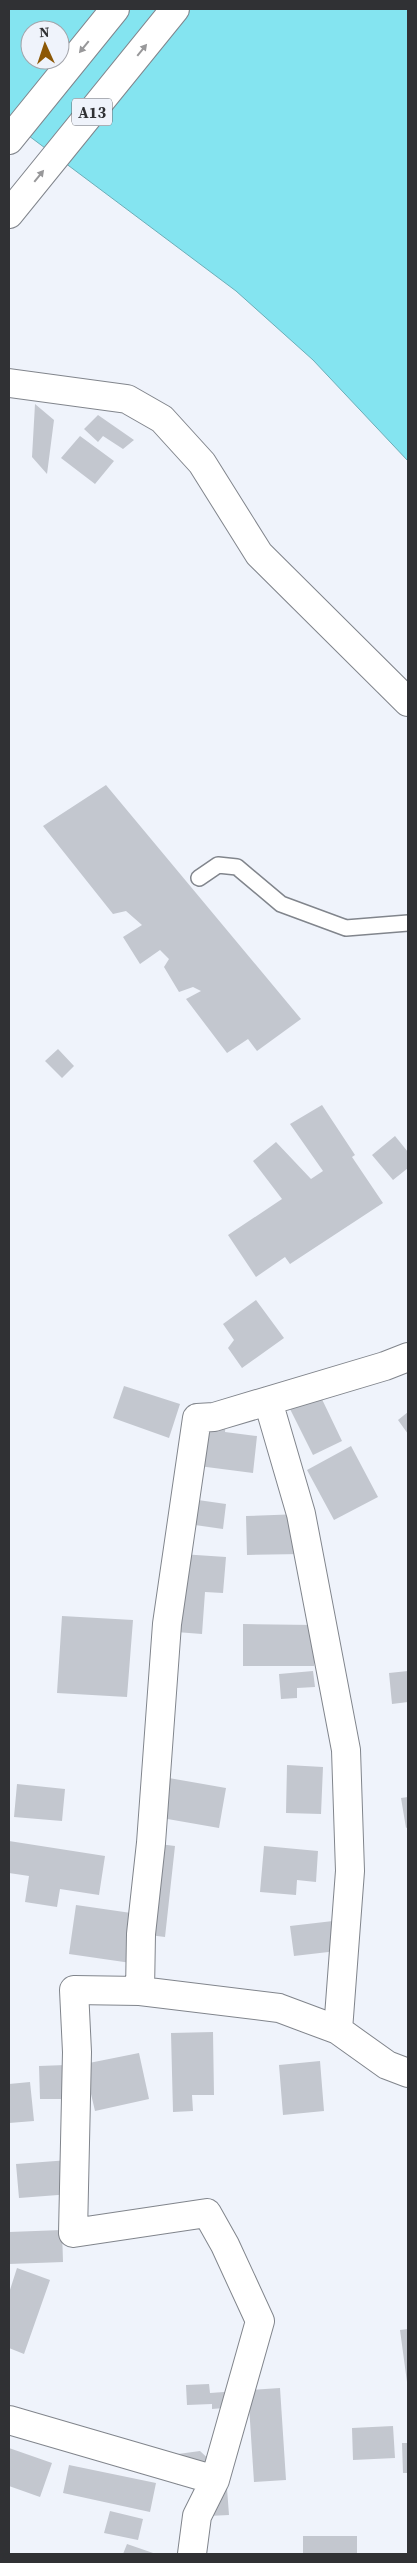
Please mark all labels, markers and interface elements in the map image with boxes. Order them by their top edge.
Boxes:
north arrow [20,20,70,70]
text: N [39,22,50,42]
one-way arrow [79,40,90,53]
one-way arrow [136,44,147,57]
road number: A13 [72,98,112,125]
one-way arrow [34,170,45,183]

